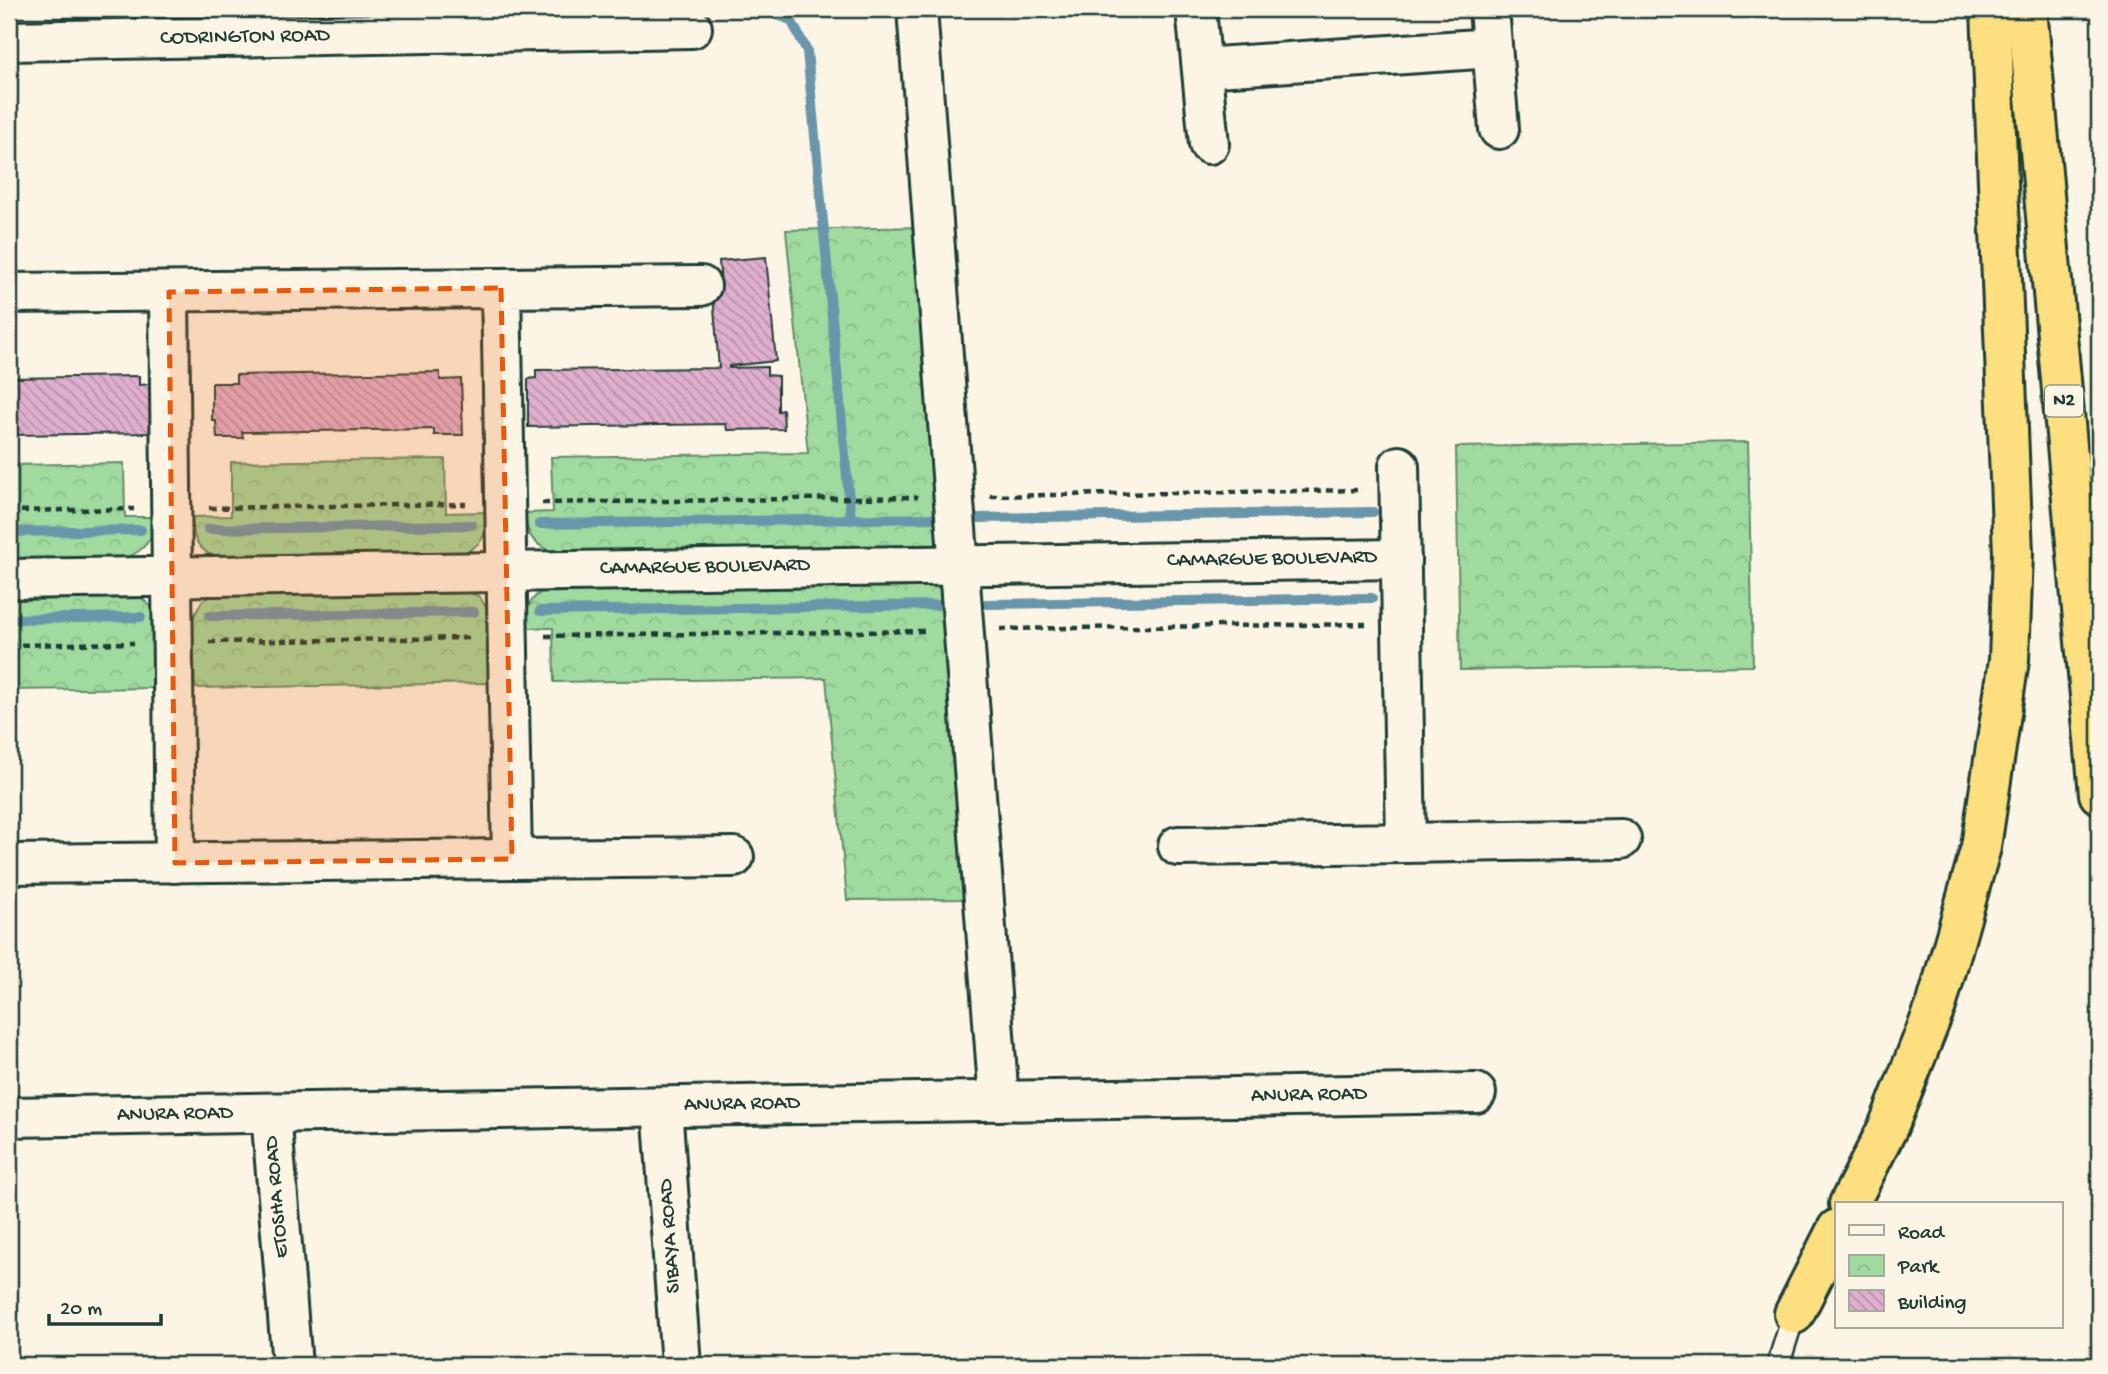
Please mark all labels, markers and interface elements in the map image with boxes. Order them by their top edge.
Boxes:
street label: CODRINGTON ROAD [160,24,330,52]
road number: N2 [2045,386,2083,416]
street label: CAMARGUE BOULEVARD [1167,546,1378,574]
street label: CAMARGUE BOULEVARD [600,554,811,582]
street label: ANURA ROAD [1251,1082,1368,1110]
street label: ANURA ROAD [684,1091,801,1119]
street label: ANURA ROAD [117,1101,234,1129]
street label: ETOSHA ROAD [260,1135,296,1259]
street label: SIBAYA ROAD [655,1178,687,1294]
legend [1835,1202,2062,1328]
text: Road [1898,1222,1946,1247]
text: Park [1897,1256,1941,1281]
scale bar [49,1283,161,1327]
text: Building [1897,1292,1967,1317]
text: 20 m [60,1298,102,1323]

